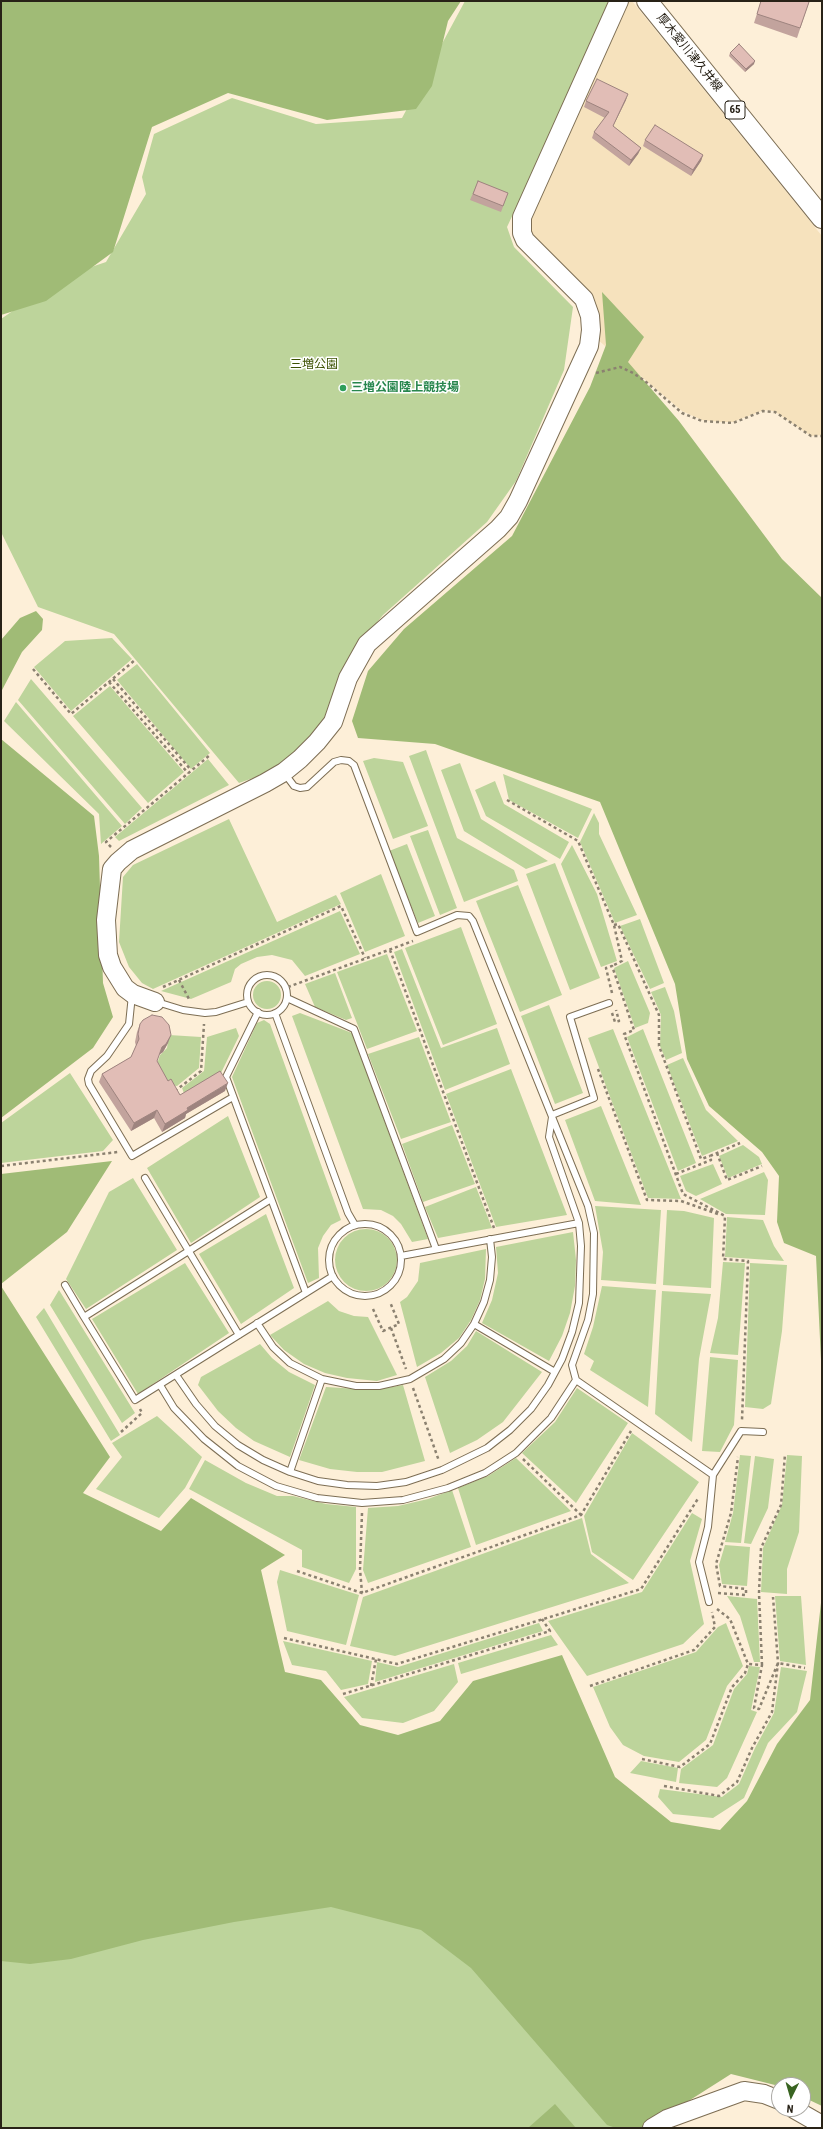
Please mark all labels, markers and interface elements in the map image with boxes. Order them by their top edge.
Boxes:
street label: 厚木愛川津久井線 [653,11,725,95]
road number: 65 [725,101,745,119]
park label: 三増公園 [290,358,338,372]
place label: 三増公園陸上競技場 [351,381,459,395]
marker: 三増公園陸上競技場 [338,383,348,393]
north arrow [771,2077,811,2117]
text: N [786,2102,794,2115]

